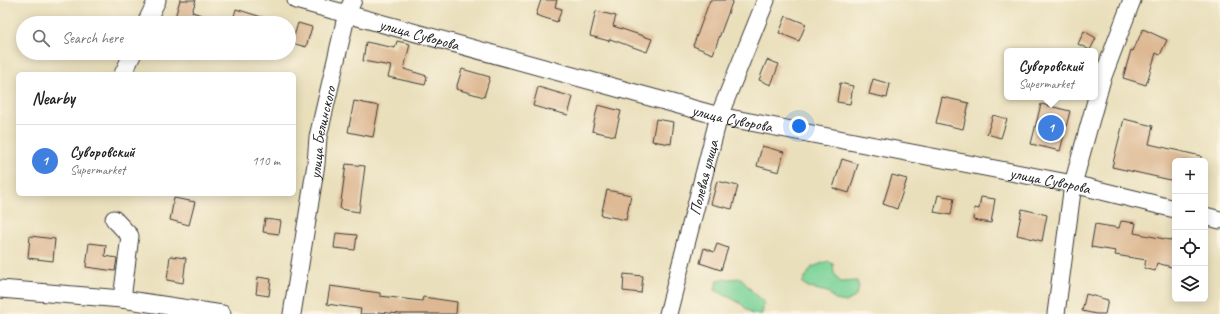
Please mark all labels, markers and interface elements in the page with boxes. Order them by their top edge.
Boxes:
street label: улица Суворова [376,14,462,56]
search box [16,16,296,60]
icon: search [30,27,52,49]
text: Search here [62,29,123,48]
popup [1004,48,1098,100]
text: Суворовский [1019,57,1083,76]
text: Supermarket [1019,76,1074,92]
street label: улица Белинского [305,83,341,181]
text: Nearby [32,88,75,109]
street label: улица Суворова [689,100,775,137]
pin: 1 [1038,113,1064,143]
your location [789,116,809,136]
street label: Полевая улица [685,137,724,217]
text: Суворовский [70,143,135,162]
text: 1 [42,153,48,169]
text: 110 m [252,153,280,169]
map controls [1172,158,1208,302]
button: + [1172,158,1208,194]
text: Supermarket [70,162,125,178]
street label: улица Суворова [1007,163,1093,199]
button: − [1172,194,1208,230]
button: locate [1172,230,1208,266]
button: layers [1172,266,1208,302]

